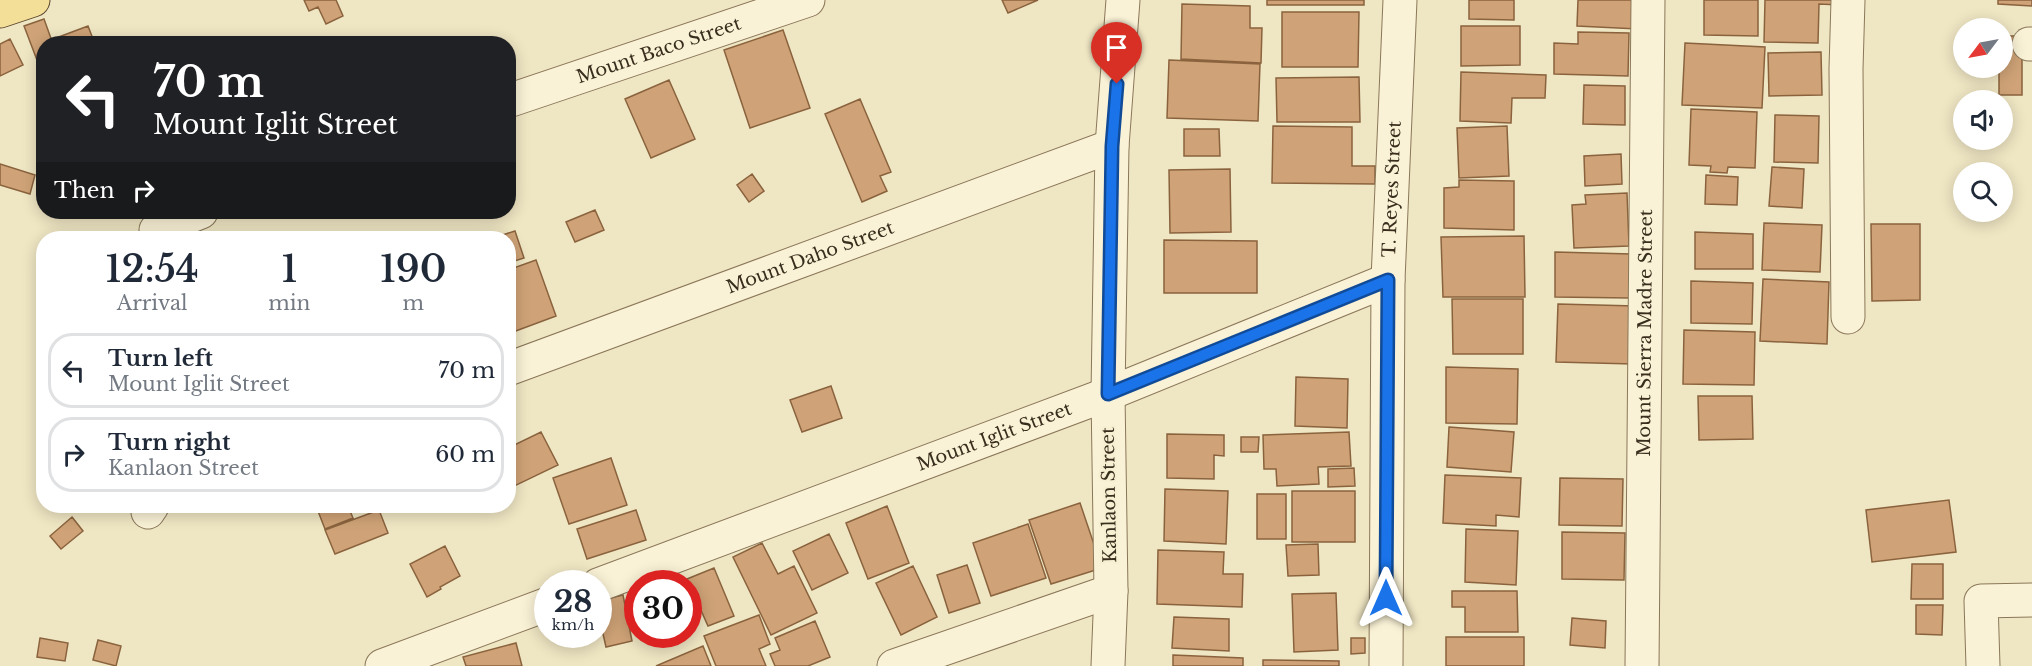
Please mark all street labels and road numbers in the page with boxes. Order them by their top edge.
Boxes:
street label: Mount Baco Street [574,12,744,88]
street label: T. Reyes Street [1378,120,1406,258]
street label: Mount Sierra Madre Street [1633,209,1657,457]
street label: Mount Daho Street [723,216,897,298]
street label: Mount Iglit Street [914,398,1075,476]
street label: Kanlaon Street [1097,427,1121,563]

